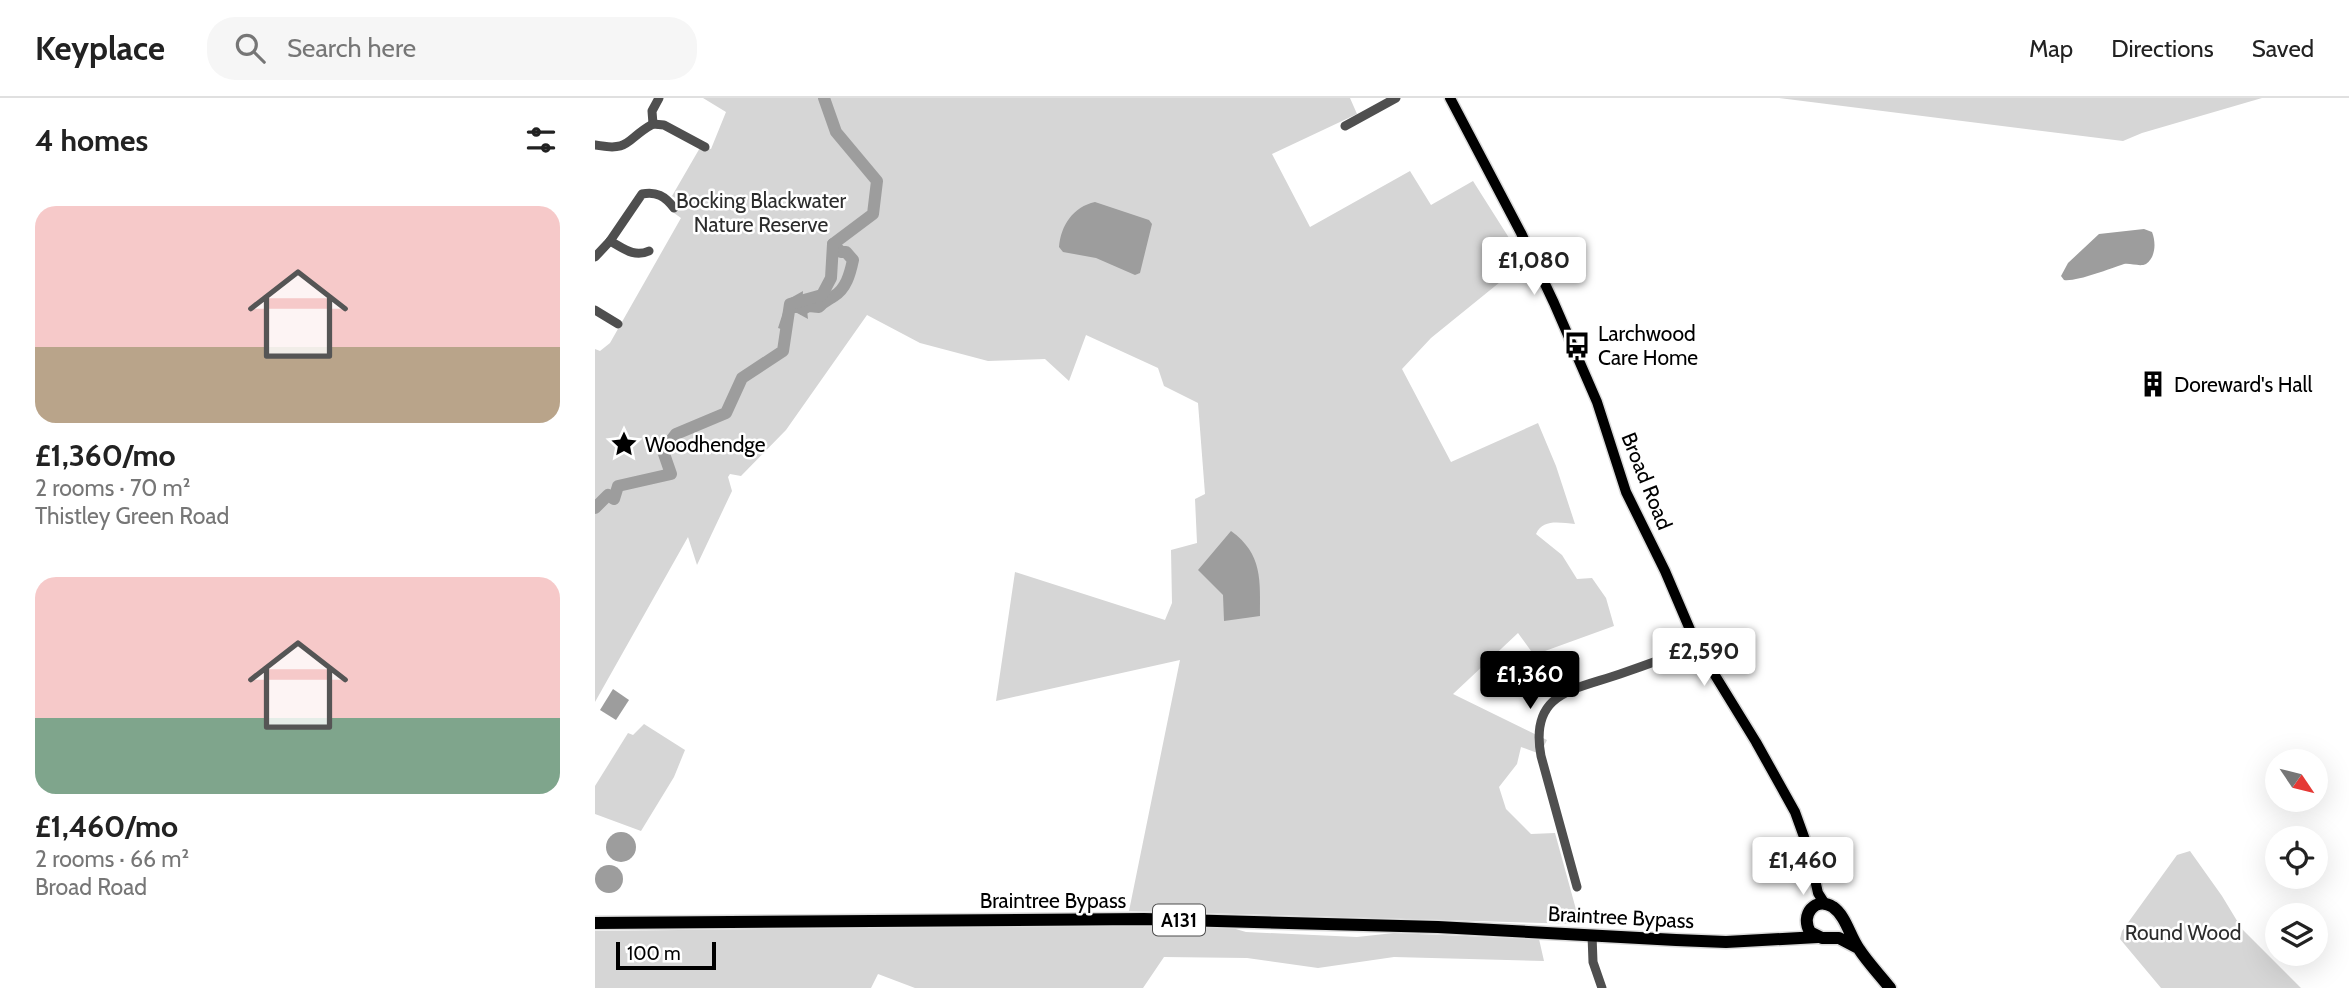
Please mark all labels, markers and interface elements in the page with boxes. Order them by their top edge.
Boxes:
search box [207,17,697,80]
text: Keyplace [35,28,165,68]
icon: search [231,29,269,67]
text: Search here [287,32,416,64]
text: Map [2029,34,2073,63]
text: Directions [2111,34,2214,63]
text: Saved [2252,34,2314,63]
icon: filters [522,121,560,159]
text: 4 homes [35,122,148,159]
park label: Bocking Blackwater Nature Reserve [676,188,846,237]
pin: £1,080 [1477,238,1591,297]
text: £1,080 [1498,246,1570,274]
icon: home [235,251,361,377]
place label: Larchwood Care Home [1598,321,1698,370]
bus stop icon: Larchwood Care Home [1562,330,1592,360]
building icon: Doreward's Hall [2138,369,2168,399]
place label: Doreward's Hall [2174,372,2312,397]
place icon: Woodhendge [609,429,639,459]
street label: Broad Road [1616,429,1678,533]
place label: Woodhendge [645,432,766,457]
text: £1,360/mo [35,437,176,474]
text: 2 rooms · 70 m² [35,474,190,502]
text: Thistley Green Road [35,502,229,530]
icon: home [235,622,361,748]
pin: £2,590 [1647,628,1761,688]
text: £2,590 [1669,637,1739,665]
pin: £1,360 [1473,652,1587,711]
text: £1,360 [1496,660,1564,688]
north arrow [2265,749,2327,812]
map controls [2265,749,2328,966]
text: £1,460/mo [35,808,178,845]
button: locate [2265,826,2328,889]
pin: £1,460 [1746,838,1860,897]
text: 2 rooms · 66 m² [35,845,189,873]
text: £1,460 [1768,846,1838,874]
text: Broad Road [35,873,147,901]
street label: Braintree Bypass [980,888,1127,913]
street label: Braintree Bypass [1547,901,1695,933]
button: layers [2265,903,2328,966]
road number: A131 [1153,904,1205,936]
park label: Round Wood [2125,920,2241,945]
scale bar [616,939,716,971]
text: 100 m [627,942,681,965]

